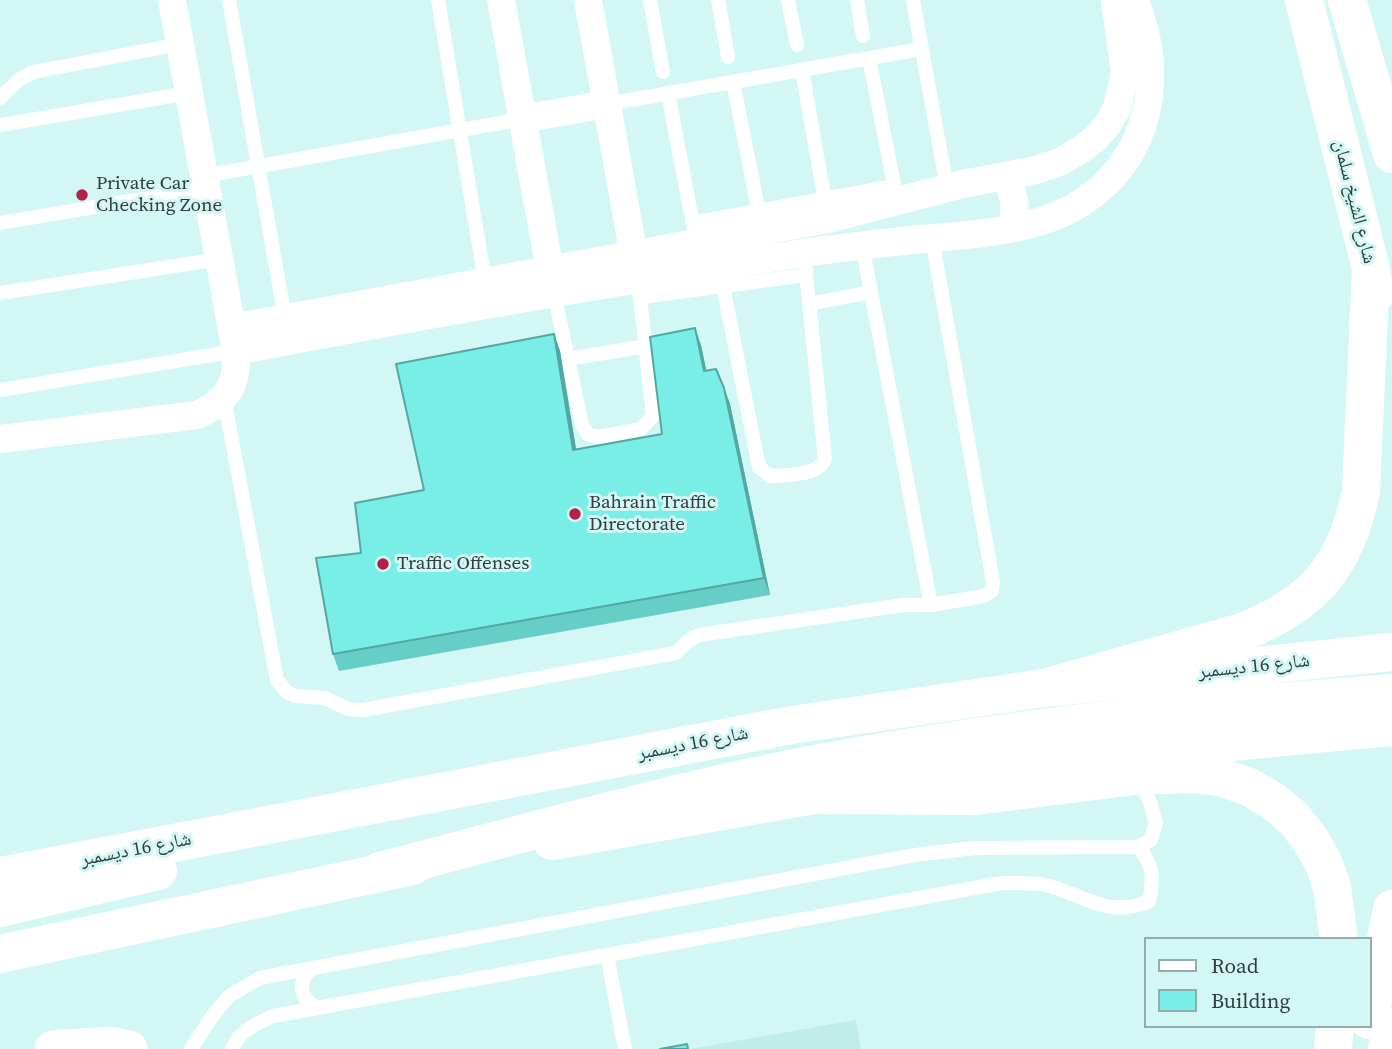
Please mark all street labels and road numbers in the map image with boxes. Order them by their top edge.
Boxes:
street label: شارع الشيخ سلمان [1328,138,1380,266]
street label: شارع 16 ديسمبر [1197,650,1311,684]
street label: شارع 16 ديسمبر [636,722,750,766]
street label: شارع 16 ديسمبر [79,828,193,872]

